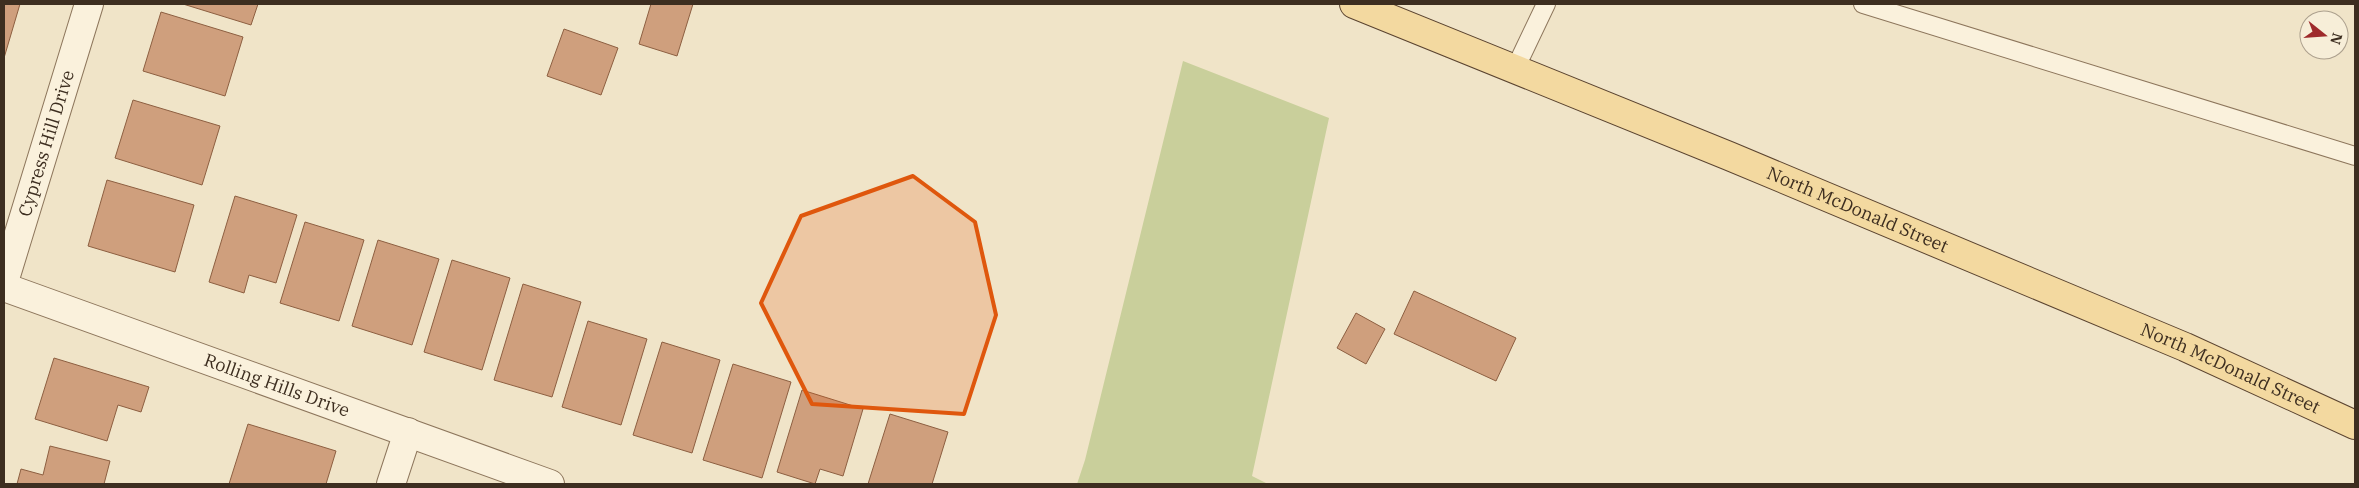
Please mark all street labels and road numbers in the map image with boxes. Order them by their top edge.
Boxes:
street label: Cypress Hill Drive [13,67,79,219]
street label: North McDonald Street [1764,161,1952,258]
street label: North McDonald Street [2137,318,2324,418]
street label: Rolling Hills Drive [201,348,353,422]

